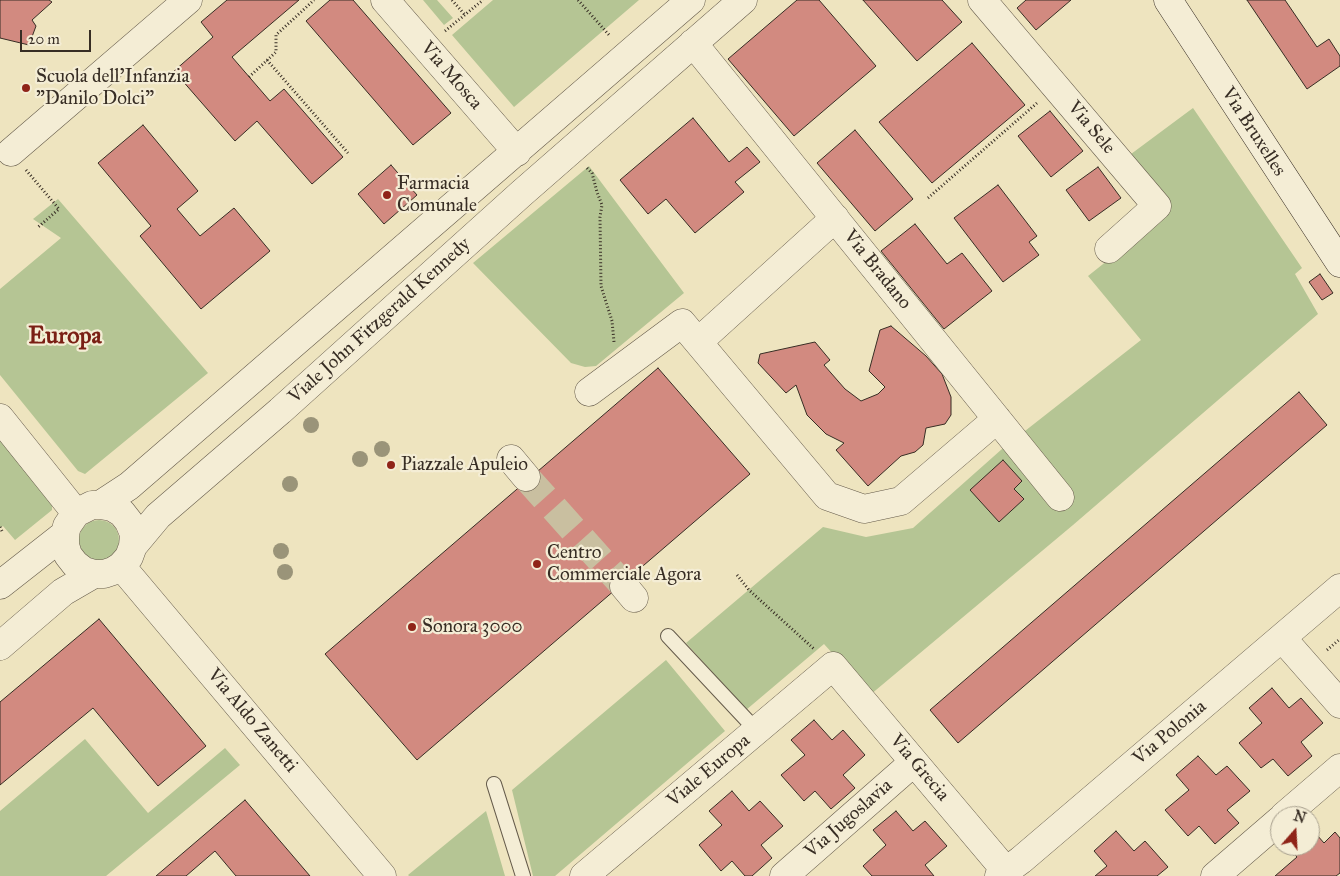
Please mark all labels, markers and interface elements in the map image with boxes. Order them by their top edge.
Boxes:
scale bar [22,20,94,52]
text: 20 m [28,30,60,48]
street label: Via Mosca [415,37,487,115]
place label: Scuola dell'Infanzia "Danilo Dolci" [36,66,190,110]
marker: Scuola dell'Infanzia "Danilo Dolci" [20,82,32,94]
street label: Via Bruxelles [1216,83,1290,181]
street label: Via Sele [1062,97,1120,159]
place label: Farmacia Comunale [397,173,477,217]
marker: Farmacia Comunale [381,189,393,201]
street label: Via Bradano [838,226,916,314]
street label: Viale John Fitzgerald Kennedy [284,233,476,409]
district label: Europa [28,323,102,351]
place label: Piazzale Apuleio [401,454,528,476]
marker: Piazzale Apuleio [385,459,397,471]
place label: Centro Commerciale Agora [547,542,701,586]
marker: Centro Commerciale Agora [531,558,543,570]
place label: Sonora 3000 [422,616,523,638]
marker: Sonora 3000 [406,621,418,633]
street label: Via Aldo Zanetti [202,664,302,778]
street label: Via Polonia [1129,696,1211,770]
street label: Viale Europa [663,730,755,812]
street label: Via Grecia [884,730,954,806]
street label: Via Jugoslavia [800,775,898,863]
north arrow [1270,806,1320,856]
text: N [1291,807,1308,827]

